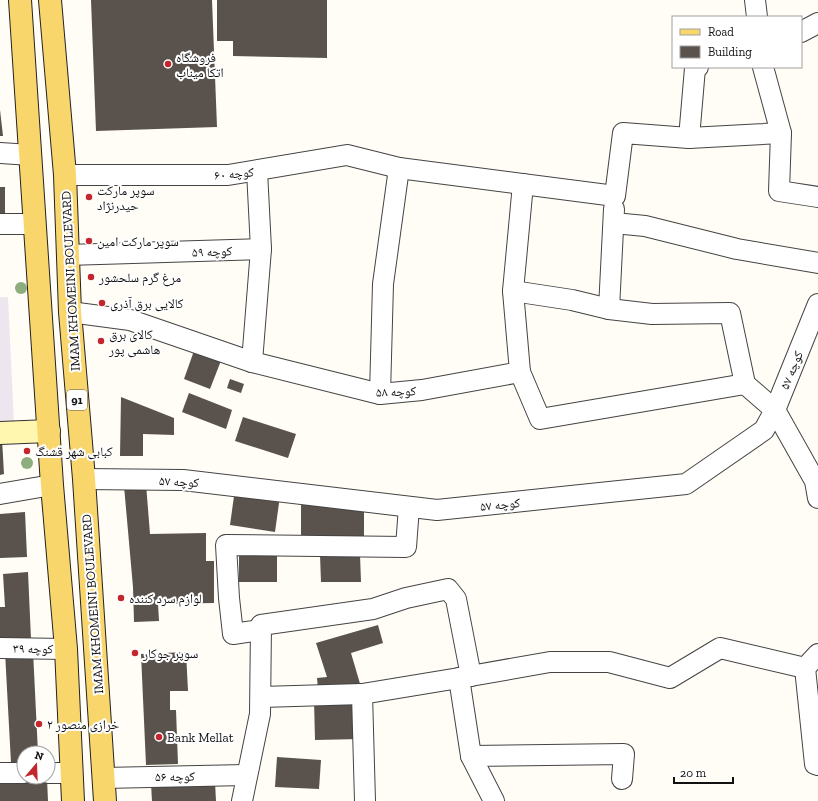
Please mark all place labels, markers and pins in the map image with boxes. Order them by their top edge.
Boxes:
place label: فروشگاه اتکا میناب [176,50,224,80]
marker: فروشگاه اتکا میناب [163,59,173,69]
place label: سوپر مارکت حیدرنژاد [97,183,155,214]
marker: سوپر مارکت حیدرنژاد [84,192,94,202]
place label: سوپر مارکت امین [97,234,179,250]
marker: سوپر مارکت امین [84,236,94,246]
place label: مرغ گرم سلحشور [98,270,181,287]
marker: مرغ گرم سلحشور [86,272,96,282]
place label: کالایی برق آذری [110,296,184,312]
marker: کالایی برق آذری [97,298,107,308]
place label: کالای برق هاشمی پور [108,327,160,358]
marker: کالای برق هاشمی پور [96,336,106,346]
place label: کبابی شهر قشنگ [35,444,113,460]
marker: کبابی شهر قشنگ [22,446,32,456]
place label: لوازم سرد کننده [129,591,202,607]
marker: لوازم سرد کننده [116,593,126,603]
place label: سوپر جوکار [142,646,198,662]
marker: سوپر جوکار [130,648,140,658]
place label: خرازی منصور ۲ [47,717,119,733]
marker: خرازی منصور ۲ [34,719,44,729]
place label: Bank Mellat [167,730,234,745]
marker: Bank Mellat [154,732,164,742]

